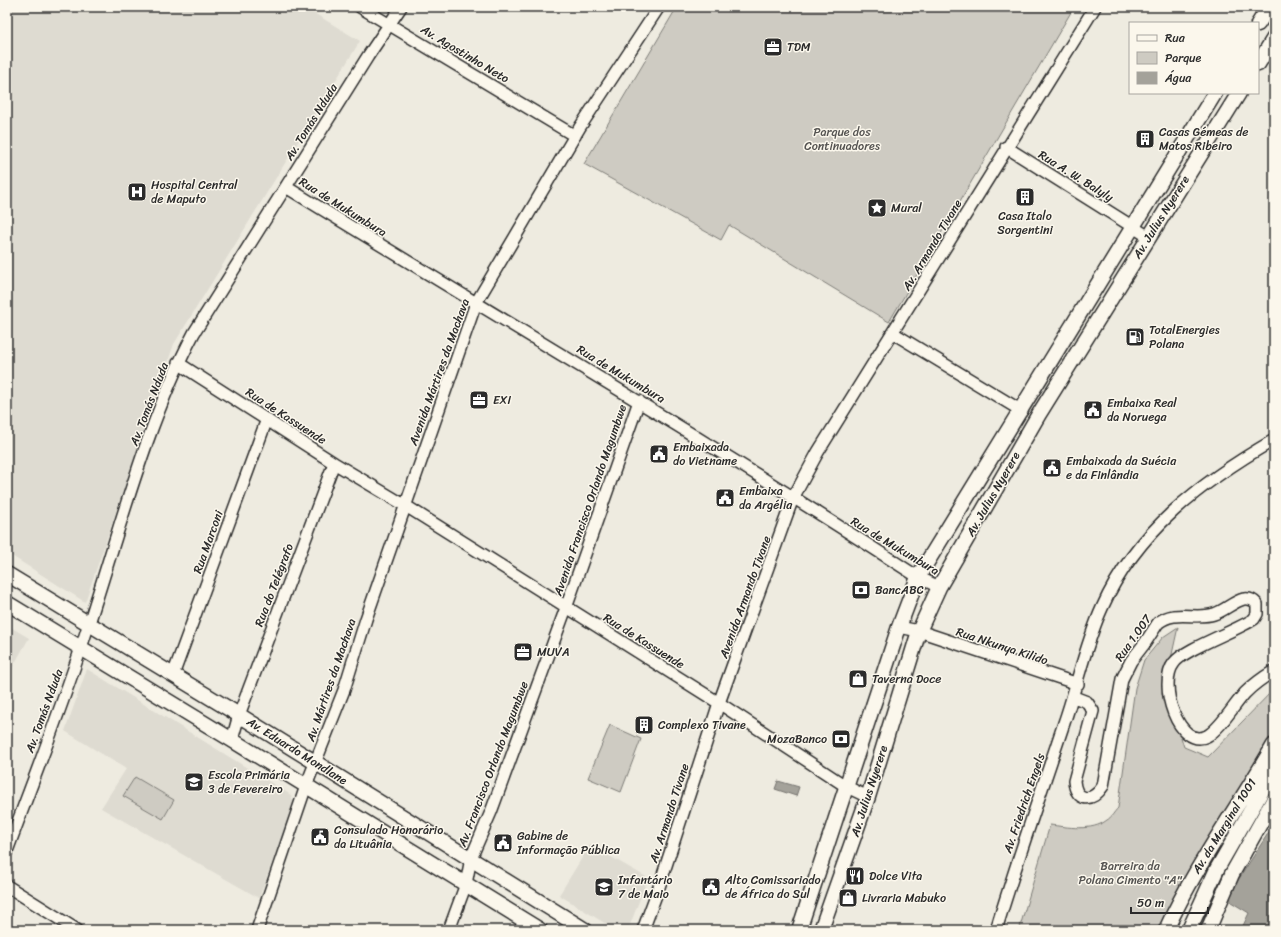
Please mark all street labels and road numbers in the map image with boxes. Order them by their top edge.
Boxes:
street label: Av. Agostinho Neto [415,18,514,89]
street label: Av. Tomás Nduda [278,78,344,166]
street label: Rua A. W. Balyly [1034,144,1119,208]
street label: Rua de Mukumbura [295,171,391,243]
street label: Av. Julius Nyerere [1126,171,1196,264]
street label: Av. Armando Tivane [895,195,968,296]
street label: Avenida Mártires da Machava [402,295,476,450]
street label: Rua de Mukumbura [572,339,670,409]
street label: Av. Tomás Nduda [123,358,175,450]
street label: Rua de Kassuende [241,381,331,451]
street label: Avenida Francisco Orlando Magumbwe [547,401,633,600]
street label: Av. Julius Nyerere [959,447,1026,542]
street label: Rua Marconi [186,507,230,577]
street label: Rua de Mukumbura [846,511,944,581]
street label: Avenida Armando Tivane [712,533,777,662]
street label: Rua do Telégrafo [248,540,300,630]
street label: Rua de Kassuende [599,607,689,675]
street label: Rua 1.007 [1109,609,1158,666]
street label: Av. Mártires da Machava [299,615,362,746]
street label: Rua Nkunya Kilido [953,621,1051,671]
street label: Av. Tomás Nduda [18,665,70,757]
street label: Av. Francisco Orlando Magumbwe [451,678,535,851]
street label: Av. Eduardo Mondlane [241,711,352,791]
street label: Av. Julius Nyerere [844,742,894,841]
street label: Av. Friedrich Engels [996,750,1052,857]
street label: Av. Armando Tivane [642,760,695,867]
street label: Av. da Marginal 1001 [1185,774,1262,879]

